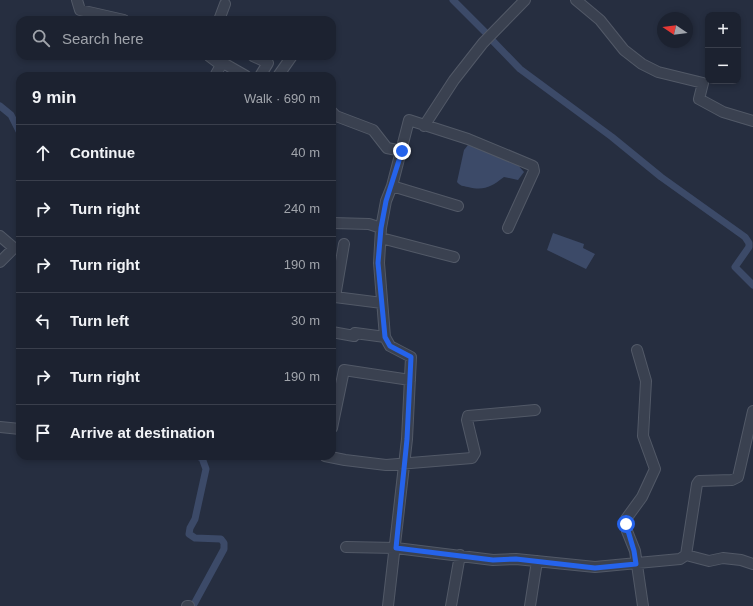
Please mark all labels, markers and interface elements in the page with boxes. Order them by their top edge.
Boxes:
north arrow [657,12,693,48]
map controls [705,12,741,84]
button: + [705,12,741,48]
search box [16,16,336,60]
icon: search [30,27,52,49]
text: Search here [62,30,144,47]
button: − [705,48,741,84]
text: 9 min [32,88,76,107]
text: Walk · 690 m [244,91,320,106]
icon: ahead [32,142,54,164]
route end [393,142,411,160]
text: Continue [70,144,135,161]
text: 40 m [291,145,320,160]
icon: right [32,198,54,220]
text: Turn right [70,200,140,217]
text: 240 m [284,201,320,216]
icon: right [32,254,54,276]
text: Turn right [70,256,140,273]
text: 190 m [284,257,320,272]
icon: left [32,310,54,332]
text: Turn left [70,312,129,329]
text: 30 m [291,313,320,328]
icon: right [32,366,54,388]
text: Turn right [70,368,140,385]
text: 190 m [284,369,320,384]
icon: arrive [32,422,54,444]
text: Arrive at destination [70,424,215,441]
route start [617,515,635,533]

